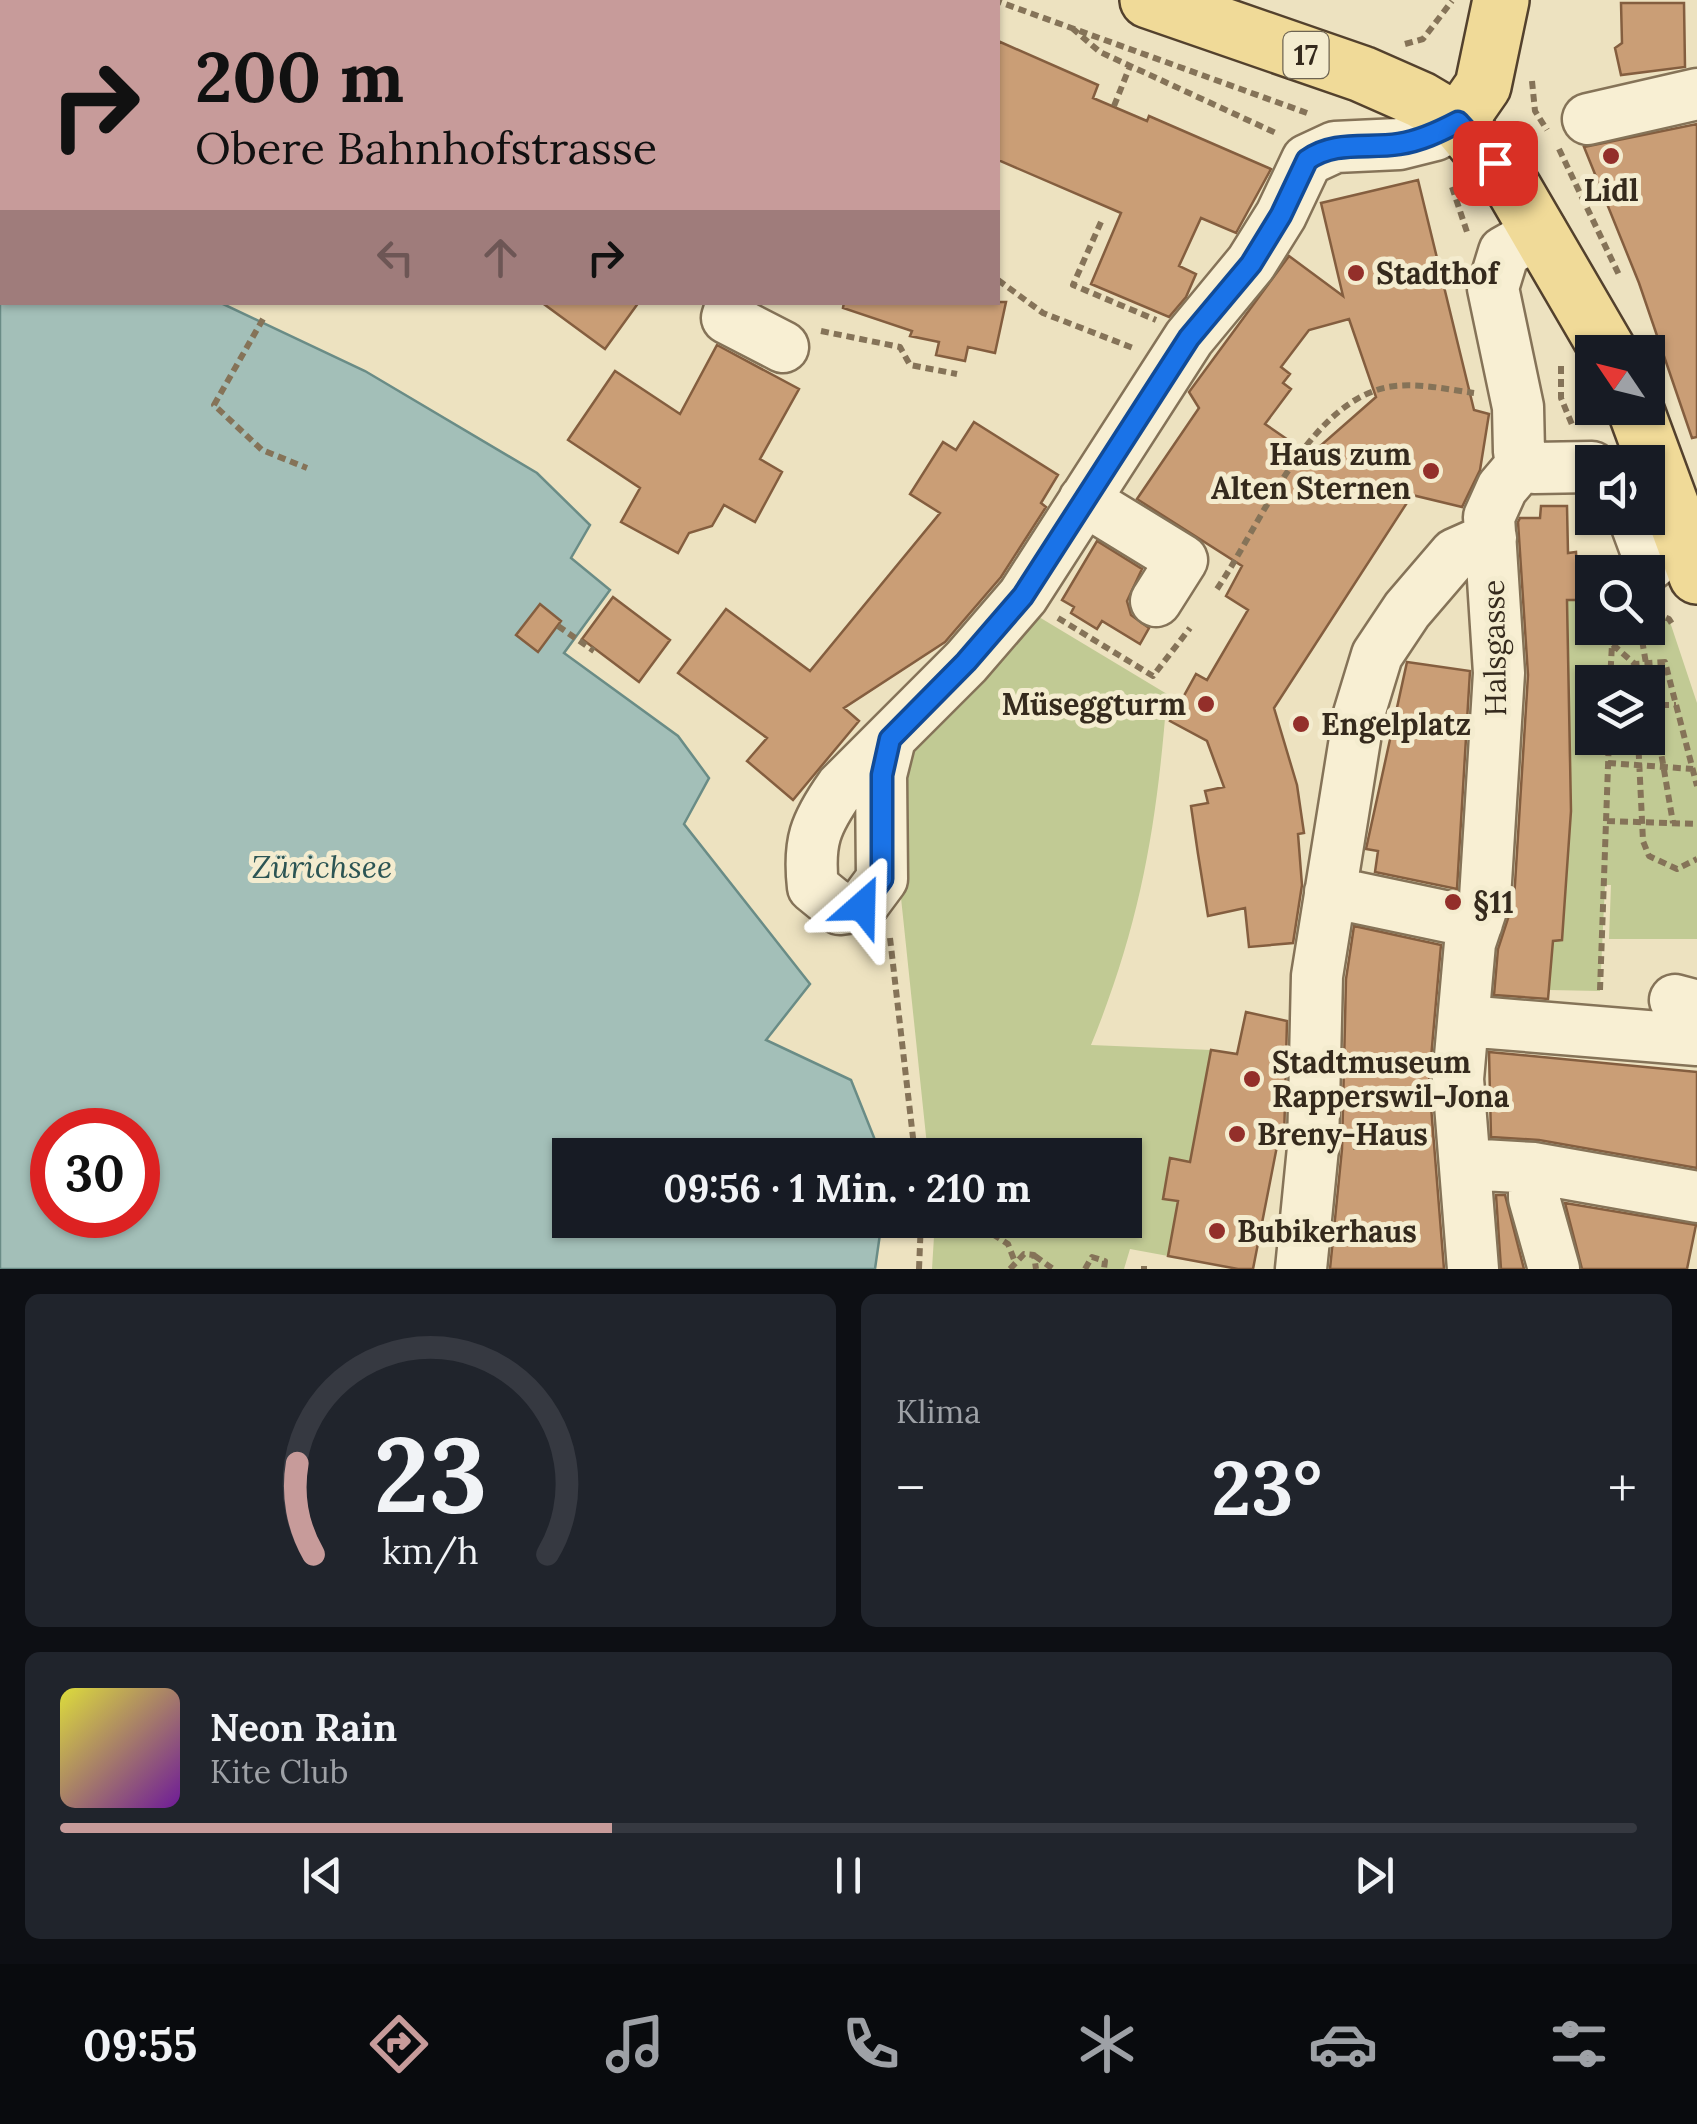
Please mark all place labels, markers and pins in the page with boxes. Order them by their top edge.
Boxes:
pin [1453,121,1538,206]
marker: Lidl [1600,145,1622,167]
place label: Lidl [1583,171,1639,209]
place label: Stadthof [1376,254,1500,292]
marker: Stadthof [1345,262,1367,284]
place label: Haus zum Alten Sternen [1211,435,1411,507]
marker: Haus zum Alten Sternen [1420,460,1442,482]
place label: Müseggturm [1002,685,1186,724]
marker: Müseggturm [1195,693,1217,715]
place label: Engelplatz [1321,705,1471,744]
marker: Engelplatz [1290,713,1312,735]
place label: §11 [1473,883,1514,921]
marker: §11 [1442,891,1464,913]
place label: Stadtmuseum Rapperswil-Jona [1272,1043,1510,1115]
marker: Stadtmuseum Rapperswil-Jona [1241,1068,1263,1090]
place label: Breny-Haus [1257,1115,1428,1154]
marker: Breny-Haus [1226,1123,1248,1145]
place label: Bubikerhaus [1237,1212,1417,1250]
marker: Bubikerhaus [1206,1220,1228,1242]

